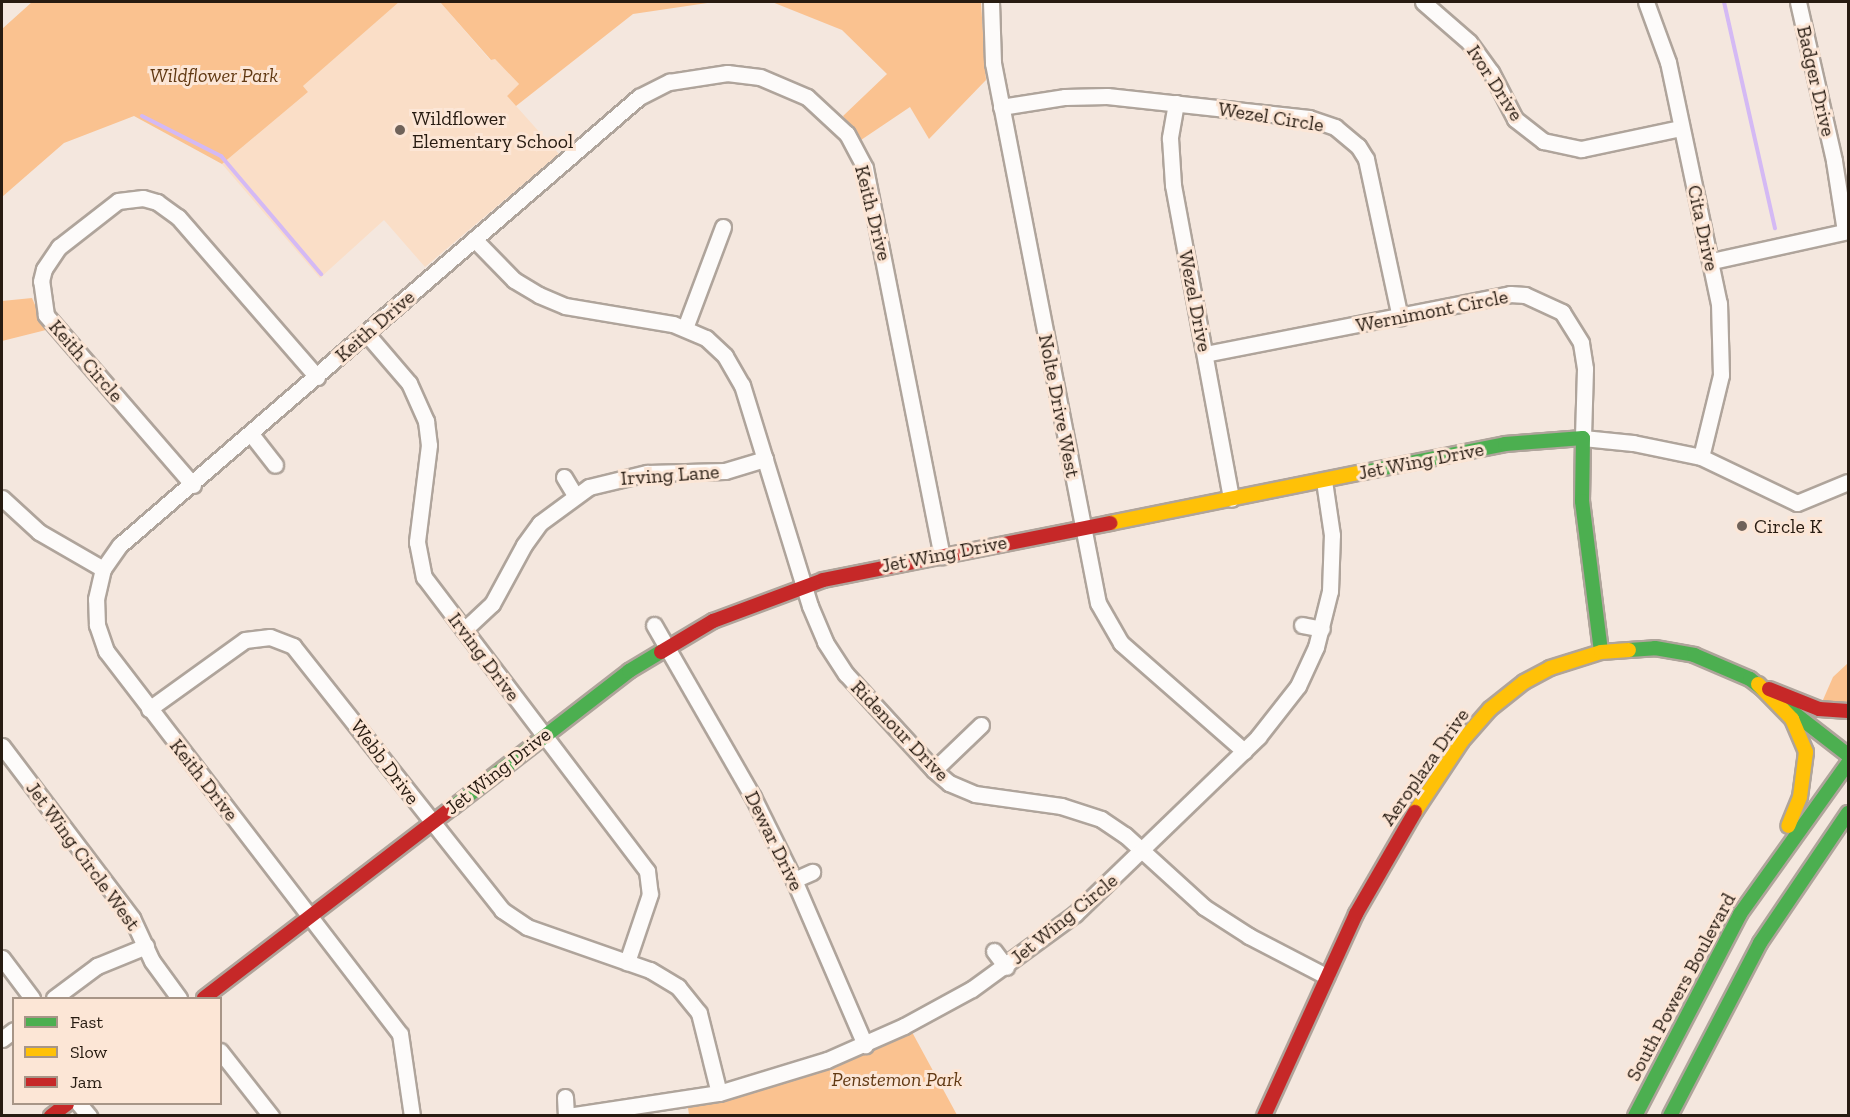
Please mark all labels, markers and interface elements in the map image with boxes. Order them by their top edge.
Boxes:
street label: Badger Drive [1792,23,1840,139]
street label: Ivor Drive [1462,40,1528,126]
park label: Wildflower Park [150,63,278,87]
street label: Wezel Circle [1216,97,1326,137]
place label: Wildflower Elementary School [412,106,574,153]
marker: Wildflower Elementary School [393,123,407,137]
street label: Keith Drive [850,163,896,263]
street label: Cita Drive [1682,183,1724,273]
street label: Wezel Drive [1173,248,1217,354]
street label: Wernimont Circle [1354,284,1510,338]
street label: Keith Drive [330,285,420,367]
street label: Keith Circle [44,315,128,407]
street label: Nolte Drive West [1033,332,1085,480]
street label: Jet Wing Drive [1356,437,1486,485]
street label: Irving Lane [620,460,720,490]
place label: Circle K [1754,514,1822,538]
marker: Circle K [1735,519,1749,533]
street label: Jet Wing Drive [879,530,1009,578]
street label: Irving Drive [443,608,525,706]
street label: Ridenour Drive [846,675,954,787]
street label: Aeroplaza Drive [1376,704,1474,830]
street label: Webb Drive [345,715,425,809]
street label: Jet Wing Drive [440,722,556,820]
street label: Keith Drive [164,734,244,826]
street label: Jet Wing Circle West [20,776,146,936]
street label: Dewar Drive [739,787,809,895]
street label: Jet Wing Circle [1005,868,1123,970]
street label: South Powers Boulevard [1621,889,1741,1085]
legend [12,997,222,1105]
text: Fast [70,1011,103,1033]
text: Slow [70,1041,107,1063]
park label: Penstemon Park [831,1067,963,1091]
text: Jam [70,1071,102,1093]

